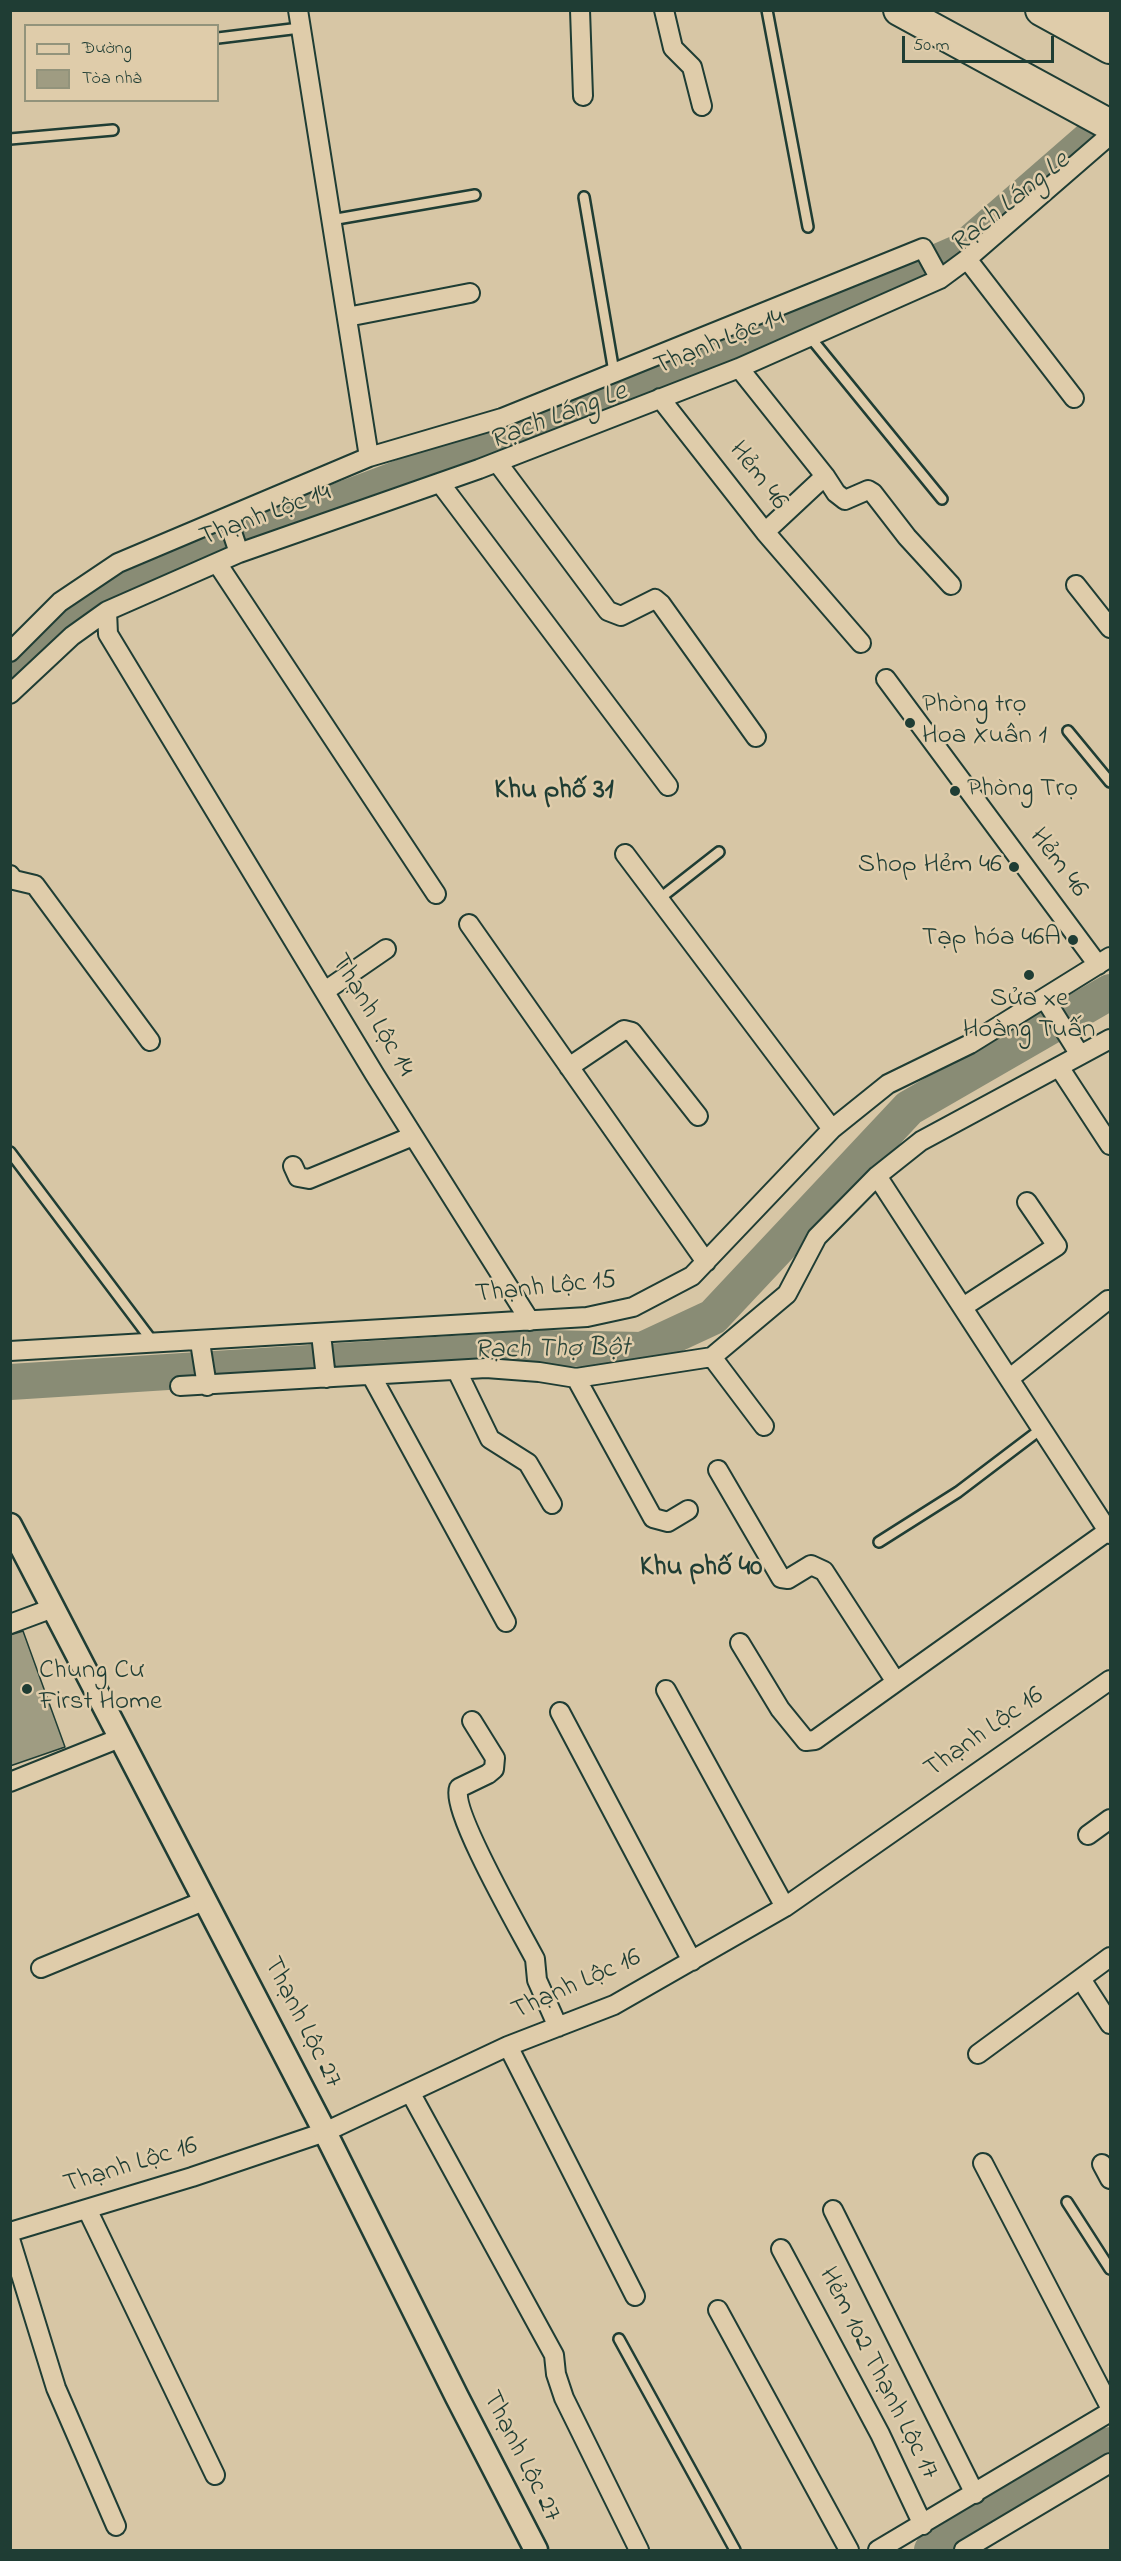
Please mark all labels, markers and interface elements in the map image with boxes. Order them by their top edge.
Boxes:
legend [24,24,219,102]
scale bar [905,24,1056,62]
text: 50 m [913,33,950,59]
text: Đường [82,36,132,62]
text: Tòa nhà [82,66,142,92]
water label: Rạch Láng Le [944,146,1078,262]
street label: Thạnh Lộc 14 [650,303,790,385]
water label: Rạch Láng Le [486,376,632,460]
street label: Hẻm 46 [720,436,794,518]
street label: Thạnh Lộc 14 [196,478,336,556]
place label: Phòng trọ Hoa Xuân 1 [922,691,1047,754]
marker: Phòng trọ Hoa Xuân 1 [903,716,917,730]
district label: Khu phố 31 [494,775,614,809]
place label: Phòng Trọ [967,775,1078,807]
marker: Phòng Trọ [948,784,962,798]
street label: Hẻm 46 [1020,823,1094,905]
place label: Shop Hẻm 46 [858,851,1002,883]
marker: Shop Hẻm 46 [1007,860,1021,874]
place label: Tạp hóa 46A [922,924,1061,956]
marker: Tạp hóa 46A [1066,933,1080,947]
street label: Thạnh Lộc 14 [322,949,420,1083]
marker: Sửa xe Hoàng Tuấn [1022,968,1036,982]
place label: Sửa xe Hoàng Tuấn [963,985,1095,1048]
street label: Thạnh Lộc 15 [474,1265,618,1313]
water label: Rạch Thợ Bột [474,1333,630,1369]
district label: Khu phố 40 [640,1552,762,1586]
place label: Chung Cư First Home [39,1657,162,1720]
street label: Thạnh Lộc 16 [919,1681,1051,1787]
marker: Chung Cư First Home [20,1682,34,1696]
street label: Thạnh Lộc 16 [507,1943,647,2029]
street label: Thạnh Lộc 27 [254,1952,348,2094]
street label: Thạnh Lộc 16 [60,2131,202,2203]
street label: Hẻm 102 Thạnh Lộc 17 [810,2263,944,2485]
street label: Thạnh Lộc 27 [473,2386,567,2528]

